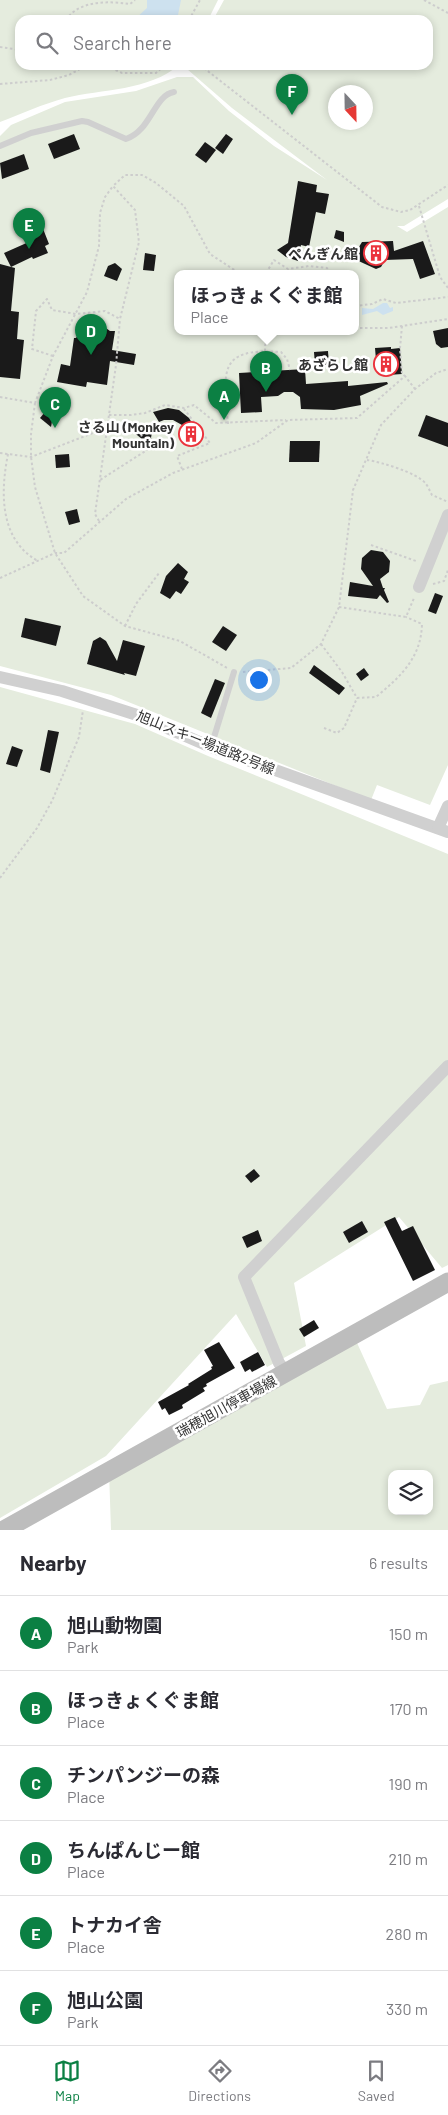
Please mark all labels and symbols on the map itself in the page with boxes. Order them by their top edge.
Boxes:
pin: F [276,74,308,115]
north arrow [328,85,373,130]
pin: E [13,208,45,249]
building icon: ぺんぎん館 [363,240,389,266]
place label: ぺんぎん館 [288,245,358,262]
pin: D [75,314,107,355]
pin: B [250,351,282,392]
building icon: あざらし館 [373,351,399,377]
place label: あざらし館 [298,356,368,373]
pin: A [208,379,240,420]
pin: C [39,387,71,428]
place label: さる山 (Monkey Mountain) [78,418,174,451]
building icon: さる山 (Monkey Mountain) [178,421,204,447]
your location [246,667,272,693]
street label: 旭山スキー場道路2号線 [134,706,278,778]
street label: 瑞穂旭川停車場線 [173,1371,279,1441]

